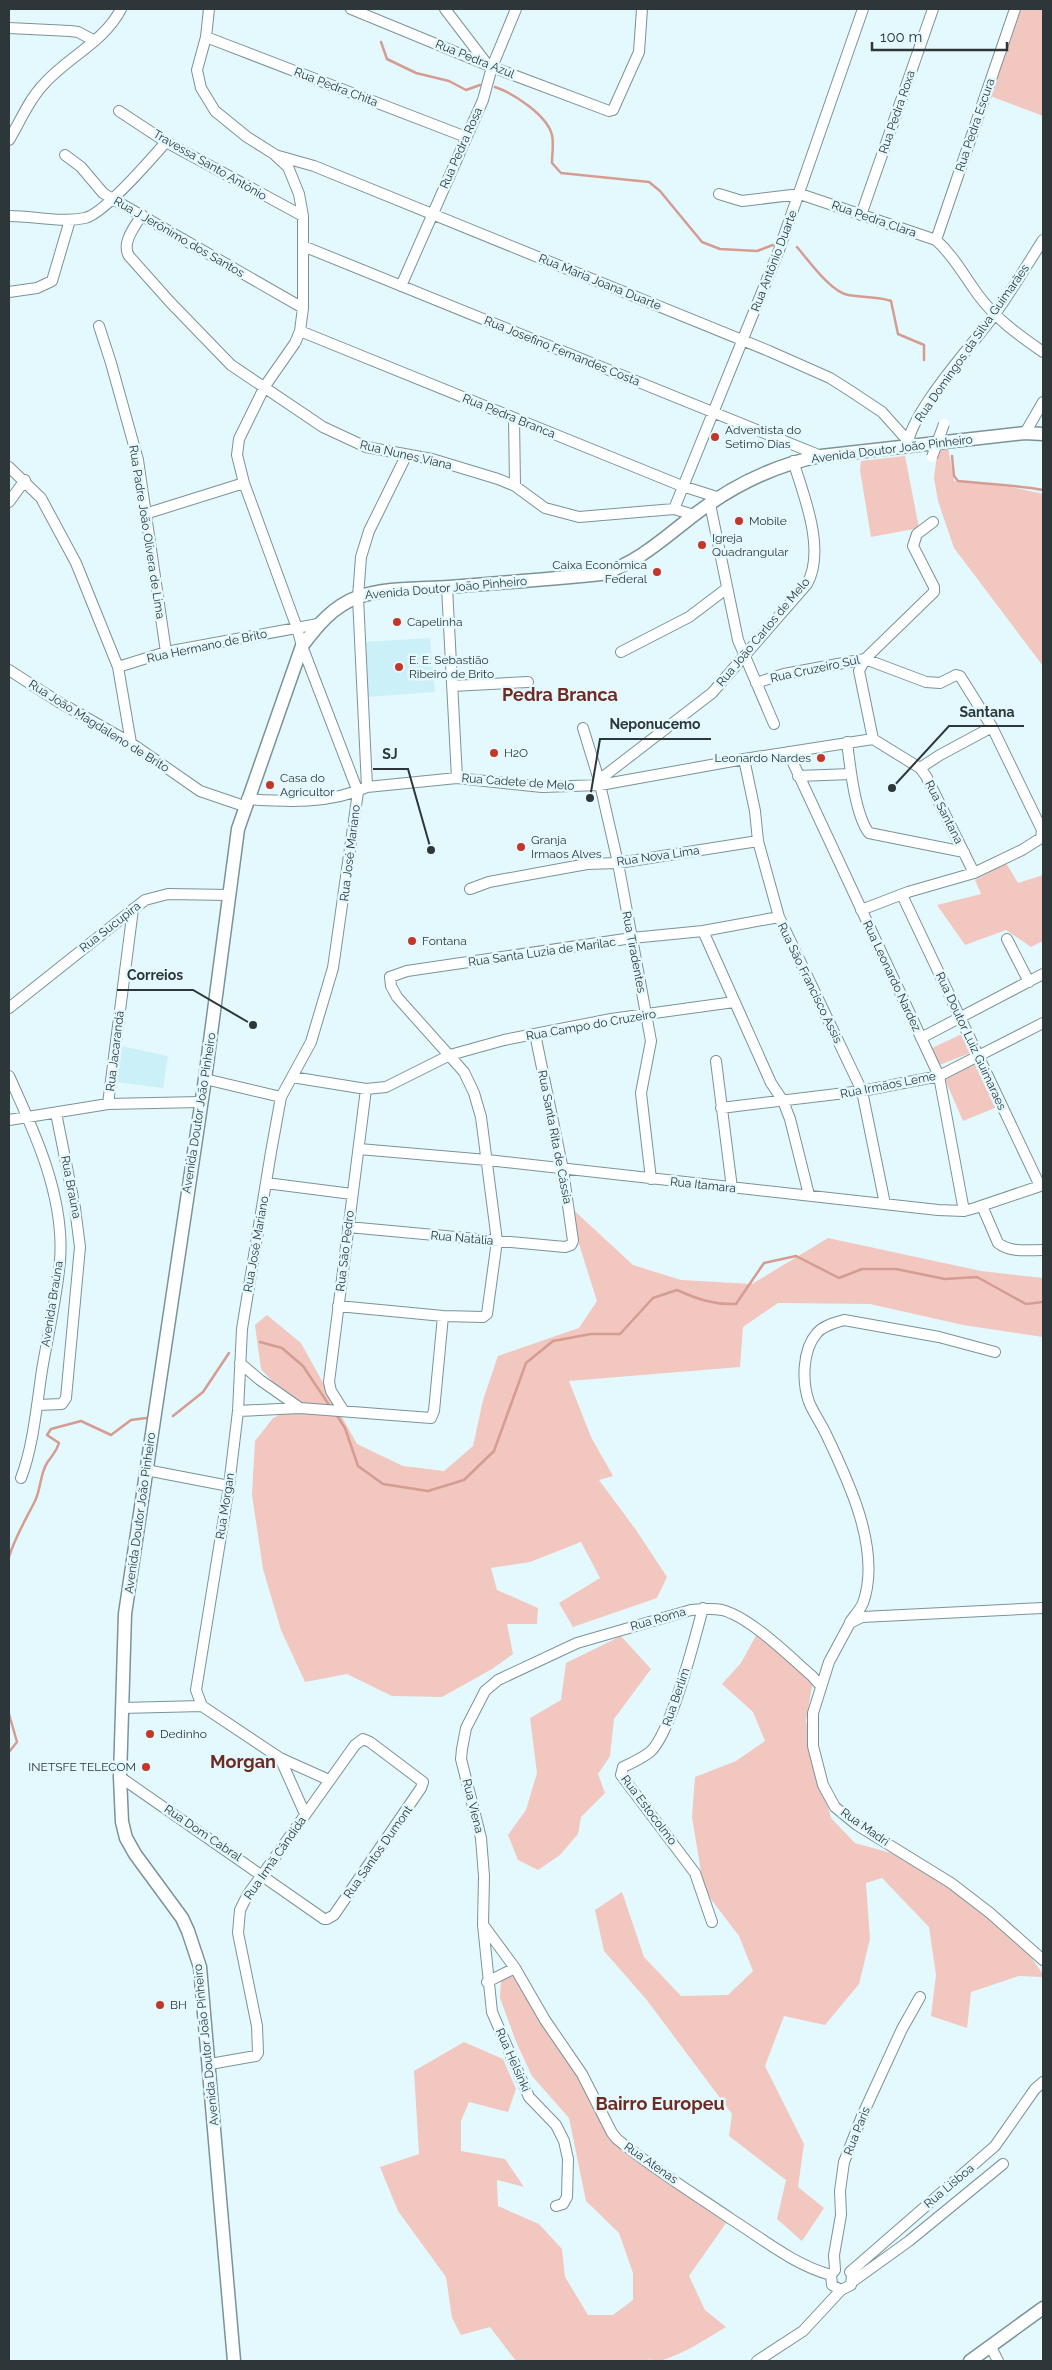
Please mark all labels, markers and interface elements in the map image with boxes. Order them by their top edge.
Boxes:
scale bar [872,20,1007,52]
text: 100 m [880,28,922,46]
street label: Rua Pedra Azul [433,37,517,82]
street label: Rua Pedra Chita [292,65,380,109]
street label: Rua Pedra Roxa [876,69,918,155]
street label: Rua Pedra Escura [952,77,998,173]
street label: Rua Pedra Rosa [437,105,485,191]
street label: Travessa Santo Antônio [151,127,269,203]
street label: Rua J Jerônimo dos Santos [111,194,247,280]
street label: Rua Pedra Clara [830,198,918,240]
street label: Rua Antônio Duarte [748,208,800,314]
street label: Rua Maria Joana Duarte [537,251,663,313]
street label: Rua Domingos da Silva Guimarães [912,261,1032,425]
street label: Rua Josefino Fernandes Costa [482,313,642,389]
street label: Rua Pedra Branca [460,391,558,441]
place label: Adventista do Setimo Dias [725,423,801,451]
marker: Adventista do Setimo Dias [709,431,721,443]
street label: Avenida Doutor João Pinheiro [810,432,974,466]
street label: Rua Nunes Viana [359,438,453,472]
street label: Rua Padre João Olivera de Lima [126,444,168,620]
place label: Mobile [749,514,787,528]
marker: Mobile [733,515,745,527]
place label: Igreja Quadrangular [712,531,789,559]
marker: Igreja Quadrangular [696,539,708,551]
place label: Caixa Econômica Federal [552,558,648,586]
marker: Caixa Econômica Federal [651,566,663,578]
street label: Avenida Doutor João Pinheiro [364,574,528,602]
street label: Rua João Carlos de Melo [713,575,813,689]
place label: Capelinha [407,615,463,629]
marker: Capelinha [391,616,403,628]
street label: Rua Hermano de Brito [146,626,268,666]
place label: E. E. Sebastião Ribeiro de Brito [409,653,494,681]
street label: Rua Cruzeiro Sul [769,653,862,685]
marker: E. E. Sebastião Ribeiro de Brito [393,661,405,673]
street label: Rua João Magdaleno de Brito [26,677,172,775]
district label: Pedra Branca [502,684,618,705]
callout: Santana [949,697,1024,726]
text: Santana [960,704,1014,720]
callout: Neponucemo [600,710,711,739]
text: Neponucemo [609,716,701,732]
callout: SJ [373,740,408,769]
text: SJ [382,746,398,762]
place label: H2O [504,746,528,760]
marker: H2O [488,747,500,759]
place label: Leonardo Nardes [715,751,811,765]
marker: Leonardo Nardes [815,752,827,764]
place label: Casa do Agricultor [280,771,335,799]
street label: Rua Cadete de Melo [461,771,575,793]
street label: Rua Santana [922,778,966,846]
marker: Casa do Agricultor [264,779,276,791]
street label: Rua José Mariano [337,804,363,902]
place label: Granja Irmaos Alves [531,833,602,861]
marker: Granja Irmaos Alves [515,841,527,853]
street label: Rua Nova Lima [616,843,700,869]
street label: Rua Sucupira [77,899,143,955]
street label: Rua Tiradentes [619,910,649,994]
street label: Rua Leonardo Nardez [860,918,924,1034]
street label: Rua São Francisco Assis [775,921,845,1046]
place label: Fontana [422,934,467,948]
marker: Fontana [406,935,418,947]
street label: Rua Santa Luzia de Marilac [467,935,617,969]
callout: Correios [117,961,193,990]
text: Correios [127,967,183,983]
street label: Rua Doutor Luiz Guimaraes [933,970,1009,1112]
street label: Rua Campo do Cruzeiro [525,1007,657,1043]
street label: Rua Jacarandá [103,1010,127,1092]
street label: Avenida Doutor João Pinheiro [179,1032,219,1194]
street label: Rua Santa Rita de Cássia [535,1069,575,1205]
street label: Rua Irmãos Leme [839,1069,937,1101]
street label: Rua Braúna [58,1154,84,1220]
street label: Rua Itamara [669,1175,737,1195]
street label: Rua José Mariano [241,1195,271,1293]
street label: Rua São Pedro [333,1210,357,1292]
street label: Rua Natália [430,1228,494,1248]
street label: Avenida Braúna [38,1260,66,1348]
street label: Avenida Doutor João Pinheiro [122,1431,158,1595]
street label: Rua Morgan [213,1472,237,1540]
street label: Rua Roma [629,1604,687,1634]
street label: Rua Berlim [660,1666,692,1728]
place label: Dedinho [160,1727,207,1741]
marker: Dedinho [144,1728,156,1740]
district label: Morgan [210,1751,276,1772]
place label: INETSFE TELECOM [28,1760,136,1774]
marker: INETSFE TELECOM [140,1761,152,1773]
street label: Rua Estocolmo [618,1772,680,1848]
street label: Rua Viena [460,1777,486,1835]
street label: Rua Dom Cabral [162,1802,245,1865]
street label: Rua Santos Dumont [341,1803,415,1901]
street label: Rua Madri [838,1805,892,1849]
street label: Rua Irmã Cândida [241,1814,309,1902]
street label: Avenida Doutor João Pinheiro [191,1963,221,2127]
place label: BH [170,1998,187,2012]
marker: BH [154,1999,166,2011]
street label: Rua Helsinki [493,2026,533,2094]
district label: Bairro Europeu [595,2093,725,2114]
street label: Rua Paris [841,2105,873,2157]
street label: Rua Atenas [621,2139,681,2187]
street label: Rua Lisboa [921,2161,977,2211]

